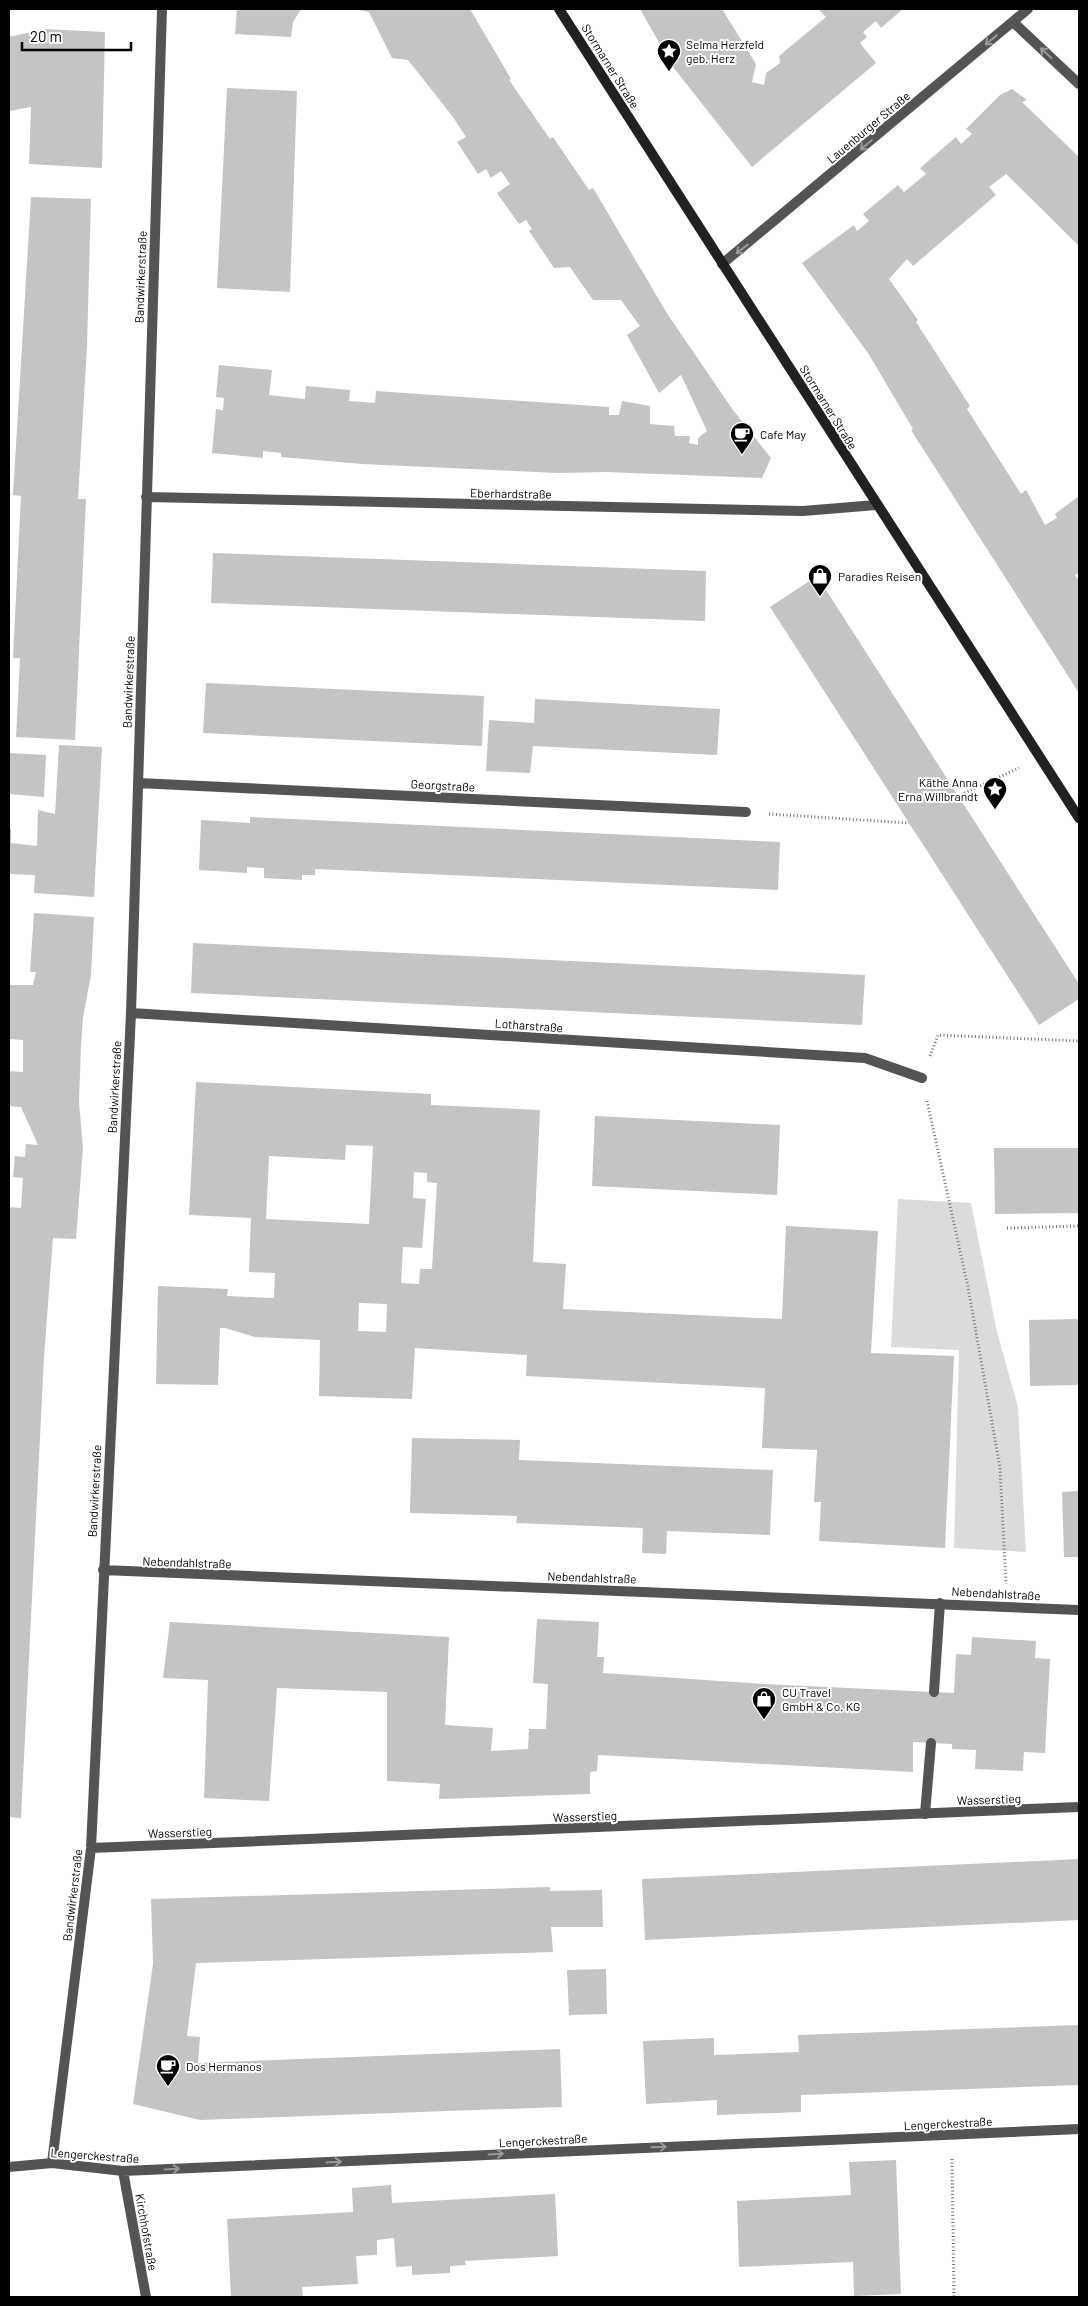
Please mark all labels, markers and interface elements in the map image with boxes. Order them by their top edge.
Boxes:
scale bar [22,20,131,52]
street label: Stormarner Straße [579,21,643,111]
text: 20 m [30,27,62,45]
one-way arrow [985,35,998,46]
place label: Selma Herzfeld geb. Herz [686,37,764,65]
place icon: Selma Herzfeld geb. Herz [656,38,682,72]
one-way arrow [1040,47,1052,59]
street label: Lauenburger Straße [824,88,912,166]
one-way arrow [860,139,873,150]
street label: Bandwirkerstraße [131,230,149,324]
one-way arrow [735,243,748,254]
street label: Stormarner Straße [797,362,861,452]
cafe icon: Cafe May [729,421,755,455]
place label: Cafe May [760,427,806,441]
street label: Eberhardstraße [470,485,552,501]
shop icon: Paradies Reisen [807,563,833,597]
place label: Paradies Reisen [838,569,921,583]
street label: Bandwirkerstraße [119,635,137,729]
place label: Käthe Anna Erna Willbrandt [898,775,978,803]
street label: Georgstraße [410,776,476,794]
place icon: Käthe Anna Erna Willbrandt [982,776,1008,810]
street label: Lotharstraße [494,1016,564,1034]
street label: Bandwirkerstraße [105,1040,123,1134]
street label: Bandwirkerstraße [85,1444,103,1538]
street label: Nebendahlstraße [142,1553,232,1571]
street label: Nebendahlstraße [547,1568,637,1586]
street label: Nebendahlstraße [951,1584,1041,1602]
place label: CU Travel GmbH & Co. KG [782,1685,860,1713]
shop icon: CU Travel GmbH & Co. KG [751,1686,777,1720]
street label: Wasserstieg [957,1791,1021,1807]
street label: Wasserstieg [553,1808,617,1824]
street label: Wasserstieg [148,1824,212,1840]
street label: Bandwirkerstraße [59,1848,85,1942]
cafe icon: Dos Hermanos [155,2053,181,2087]
place label: Dos Hermanos [186,2059,262,2073]
street label: Lengerckestraße [903,2114,993,2132]
street label: Lengerckestraße [498,2131,588,2149]
one-way arrow [650,2143,666,2152]
street label: Lengerckestraße [50,2145,140,2165]
one-way arrow [488,2150,504,2159]
one-way arrow [326,2157,342,2166]
one-way arrow [163,2165,179,2174]
street label: Kirchhofstraße [133,2192,161,2272]

